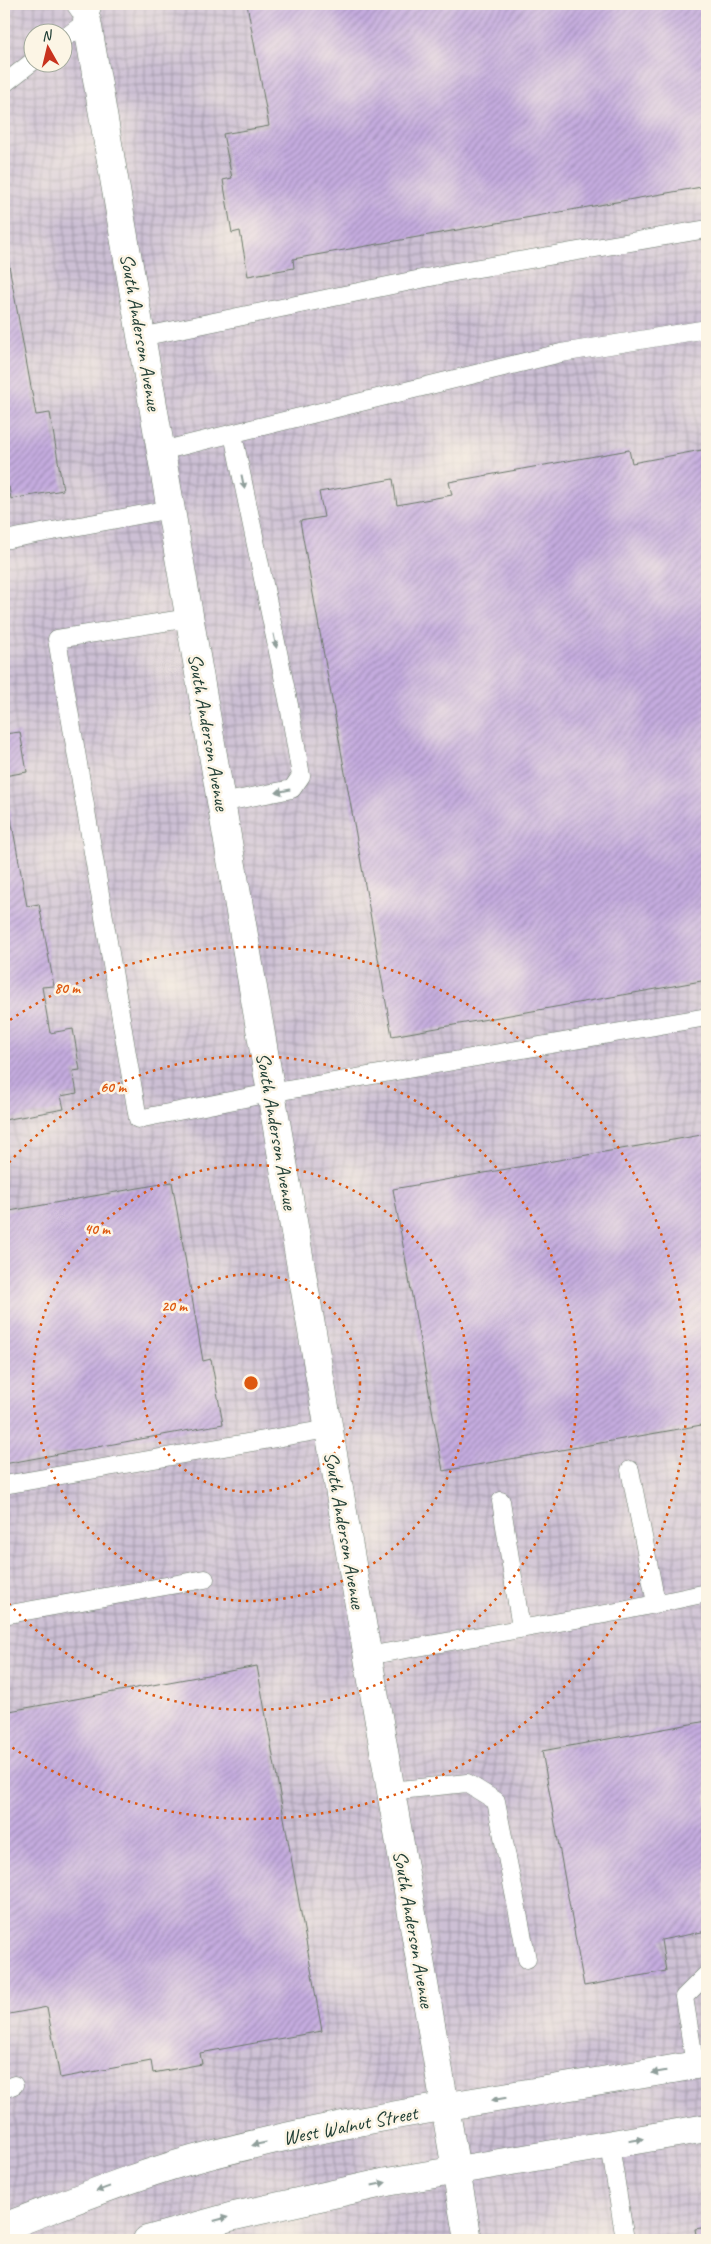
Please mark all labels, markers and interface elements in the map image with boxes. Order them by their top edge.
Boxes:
north arrow [22,22,72,72]
text: N [41,26,54,45]
street label: South Anderson Avenue [114,252,167,414]
one-way arrow [239,474,247,490]
one-way arrow [272,633,280,649]
street label: South Anderson Avenue [182,652,235,814]
one-way arrow [274,787,290,795]
text: 80 m [54,979,81,998]
street label: South Anderson Avenue [250,1051,303,1213]
text: 60 m [100,1078,127,1097]
text: 40 m [84,1220,111,1239]
text: 20 m [161,1297,188,1316]
centre of rings [242,1374,260,1392]
street label: South Anderson Avenue [318,1450,371,1612]
street label: South Anderson Avenue [387,1849,440,2011]
one-way arrow [651,2068,667,2076]
one-way arrow [491,2095,507,2103]
street label: West Walnut Street [281,2100,422,2151]
one-way arrow [629,2136,645,2144]
one-way arrow [251,2140,266,2148]
one-way arrow [372,2180,387,2188]
one-way arrow [95,2185,110,2193]
one-way arrow [213,2215,228,2223]

